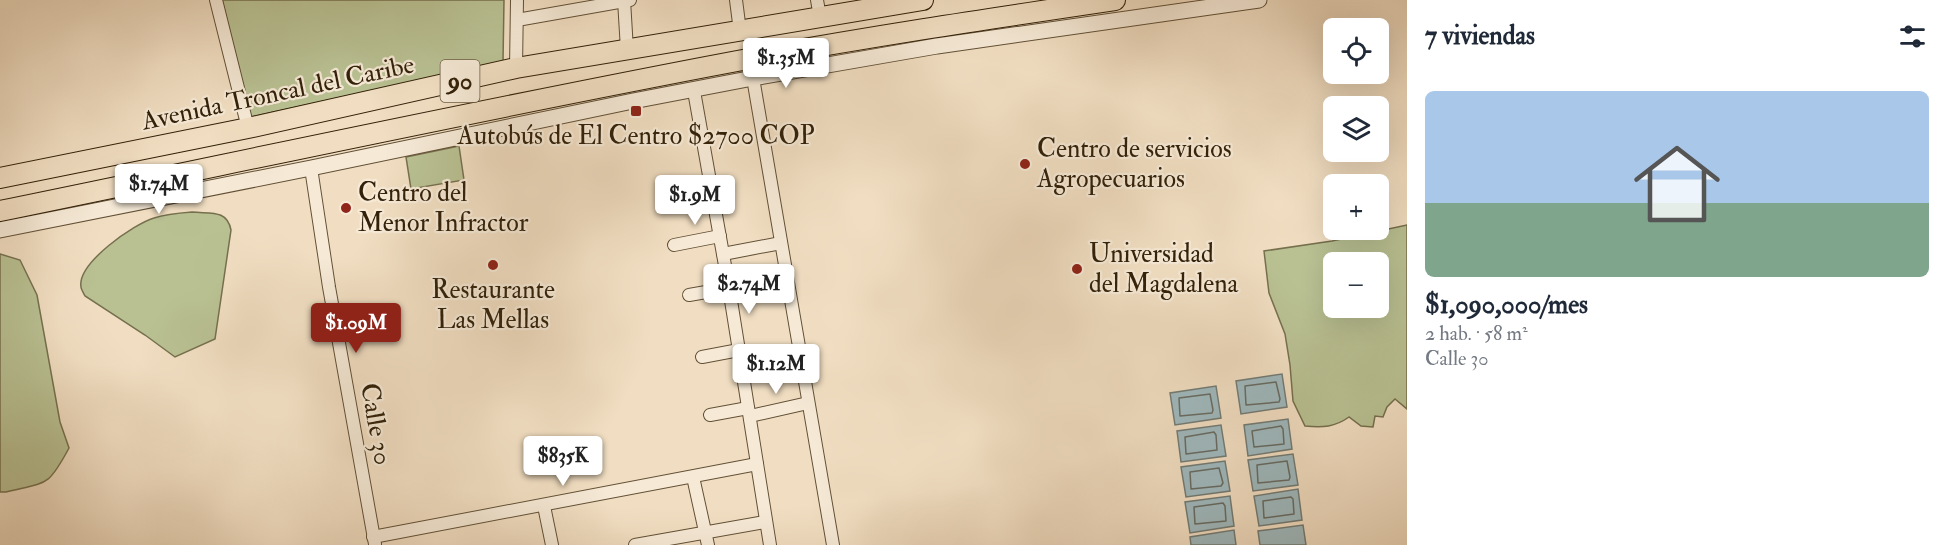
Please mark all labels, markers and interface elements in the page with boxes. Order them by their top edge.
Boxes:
map controls [1323,18,1389,318]
button: locate [1323,18,1389,84]
text: 7 viviendas [1425,20,1535,52]
icon: filters [1896,20,1929,53]
pin: $1.35M [737,38,835,89]
text: $1.35M [757,45,815,70]
street label: Avenida Troncal del Caribe [138,48,417,138]
road number: 90 [440,60,480,102]
button: layers [1323,96,1389,162]
marker: Autobús de El Centro $2700 COP [629,104,643,118]
place label: Autobús de El Centro $2700 COP [456,120,815,152]
icon: home [1623,130,1731,238]
place label: Centro de servicios Agropecuarios [1036,133,1232,196]
marker: Centro de servicios Agropecuarios [1018,157,1032,171]
pin: $1.74M [110,164,208,215]
text: $1.74M [129,171,189,196]
button: + [1323,174,1389,240]
pin: $1.9M [653,175,737,226]
place label: Centro del Menor Infractor [358,177,529,239]
text: $1.9M [669,182,721,207]
marker: Centro del Menor Infractor [339,201,353,215]
place label: Universidad del Magdalena [1089,238,1239,300]
button: − [1323,252,1389,318]
marker: Restaurante Las Mellas [486,258,500,272]
marker: Universidad del Magdalena [1070,262,1084,276]
pin: $2.74M [700,264,798,315]
text: $2.74M [717,271,781,296]
place label: Restaurante Las Mellas [431,274,555,336]
text: $1,090,000/mes [1425,289,1588,321]
pin: $1.09M [307,303,405,354]
text: $1.09M [325,310,387,335]
text: 2 hab. · 58 m² [1425,321,1528,346]
pin: $1.12M [727,344,825,395]
text: Calle 30 [1425,346,1488,371]
text: $1.12M [747,351,805,376]
street label: Calle 30 [353,381,399,467]
pin: $835K [521,436,605,487]
text: $835K [537,443,589,468]

